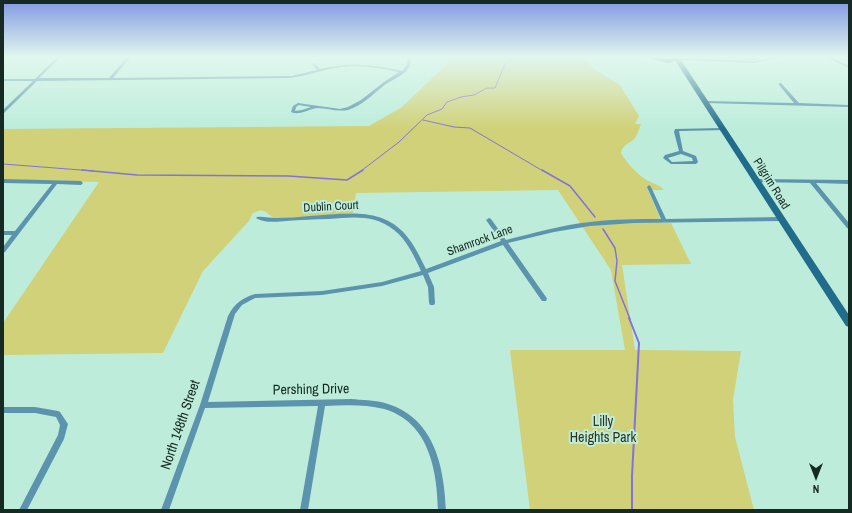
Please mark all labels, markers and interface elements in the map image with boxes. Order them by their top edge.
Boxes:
street label: Pilgrim Road [750,156,792,212]
street label: Dublin Court [303,198,359,216]
street label: Shamrock Lane [445,222,515,260]
street label: North 148th Street [158,378,204,472]
street label: Pershing Drive [273,381,349,399]
park label: Lilly Heights Park [570,414,636,446]
north arrow [796,457,836,497]
text: N [813,482,819,496]

